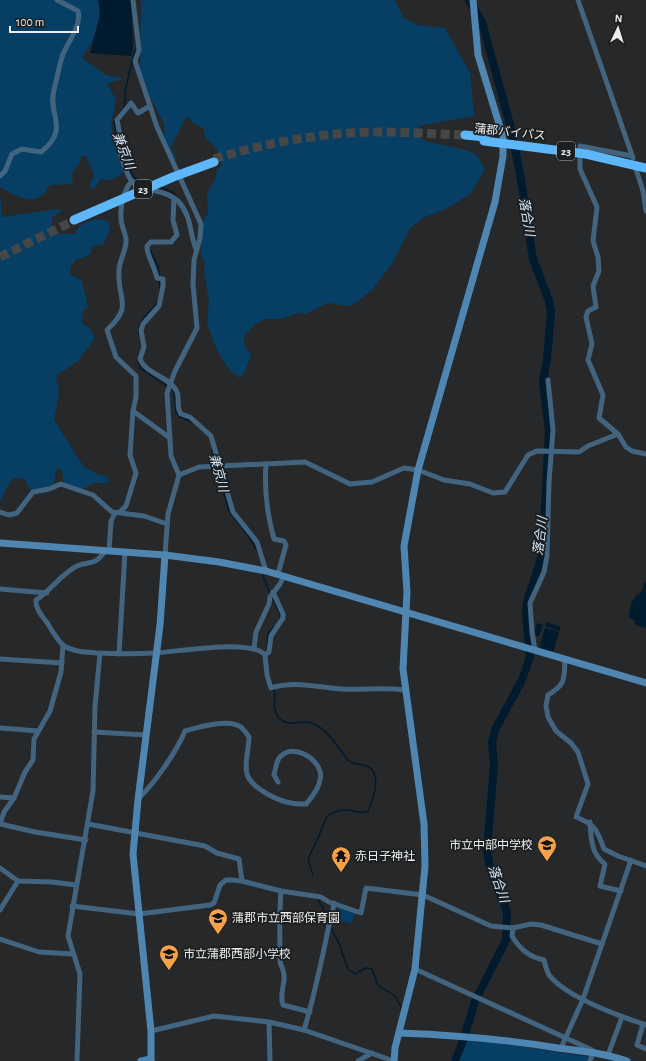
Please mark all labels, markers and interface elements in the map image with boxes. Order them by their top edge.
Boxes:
scale bar [10,8,78,34]
north arrow [598,8,638,48]
text: N [614,13,623,24]
text: 100 m [16,16,44,28]
street label: 蒲郡バイパス [474,121,546,142]
water label: 兼京川 [110,130,138,173]
road number: 23 [557,142,575,160]
road number: 23 [134,180,152,198]
water label: 落合川 [516,196,537,239]
water label: 兼京川 [207,452,231,495]
water label: 落合川 [531,514,550,556]
school or university icon: 市立中部中学校 [536,834,558,862]
place label: 市立中部中学校 [449,838,533,851]
temple icon: 赤日子神社 [330,845,352,873]
place label: 赤日子神社 [355,850,415,862]
water label: 落合川 [486,863,512,906]
school or university icon: 蒲郡市立西部保育園 [207,907,229,935]
place label: 蒲郡市立西部保育園 [232,911,340,924]
school or university icon: 市立蒲郡西部小学校 [158,943,180,971]
place label: 市立蒲郡西部小学校 [183,947,291,960]

